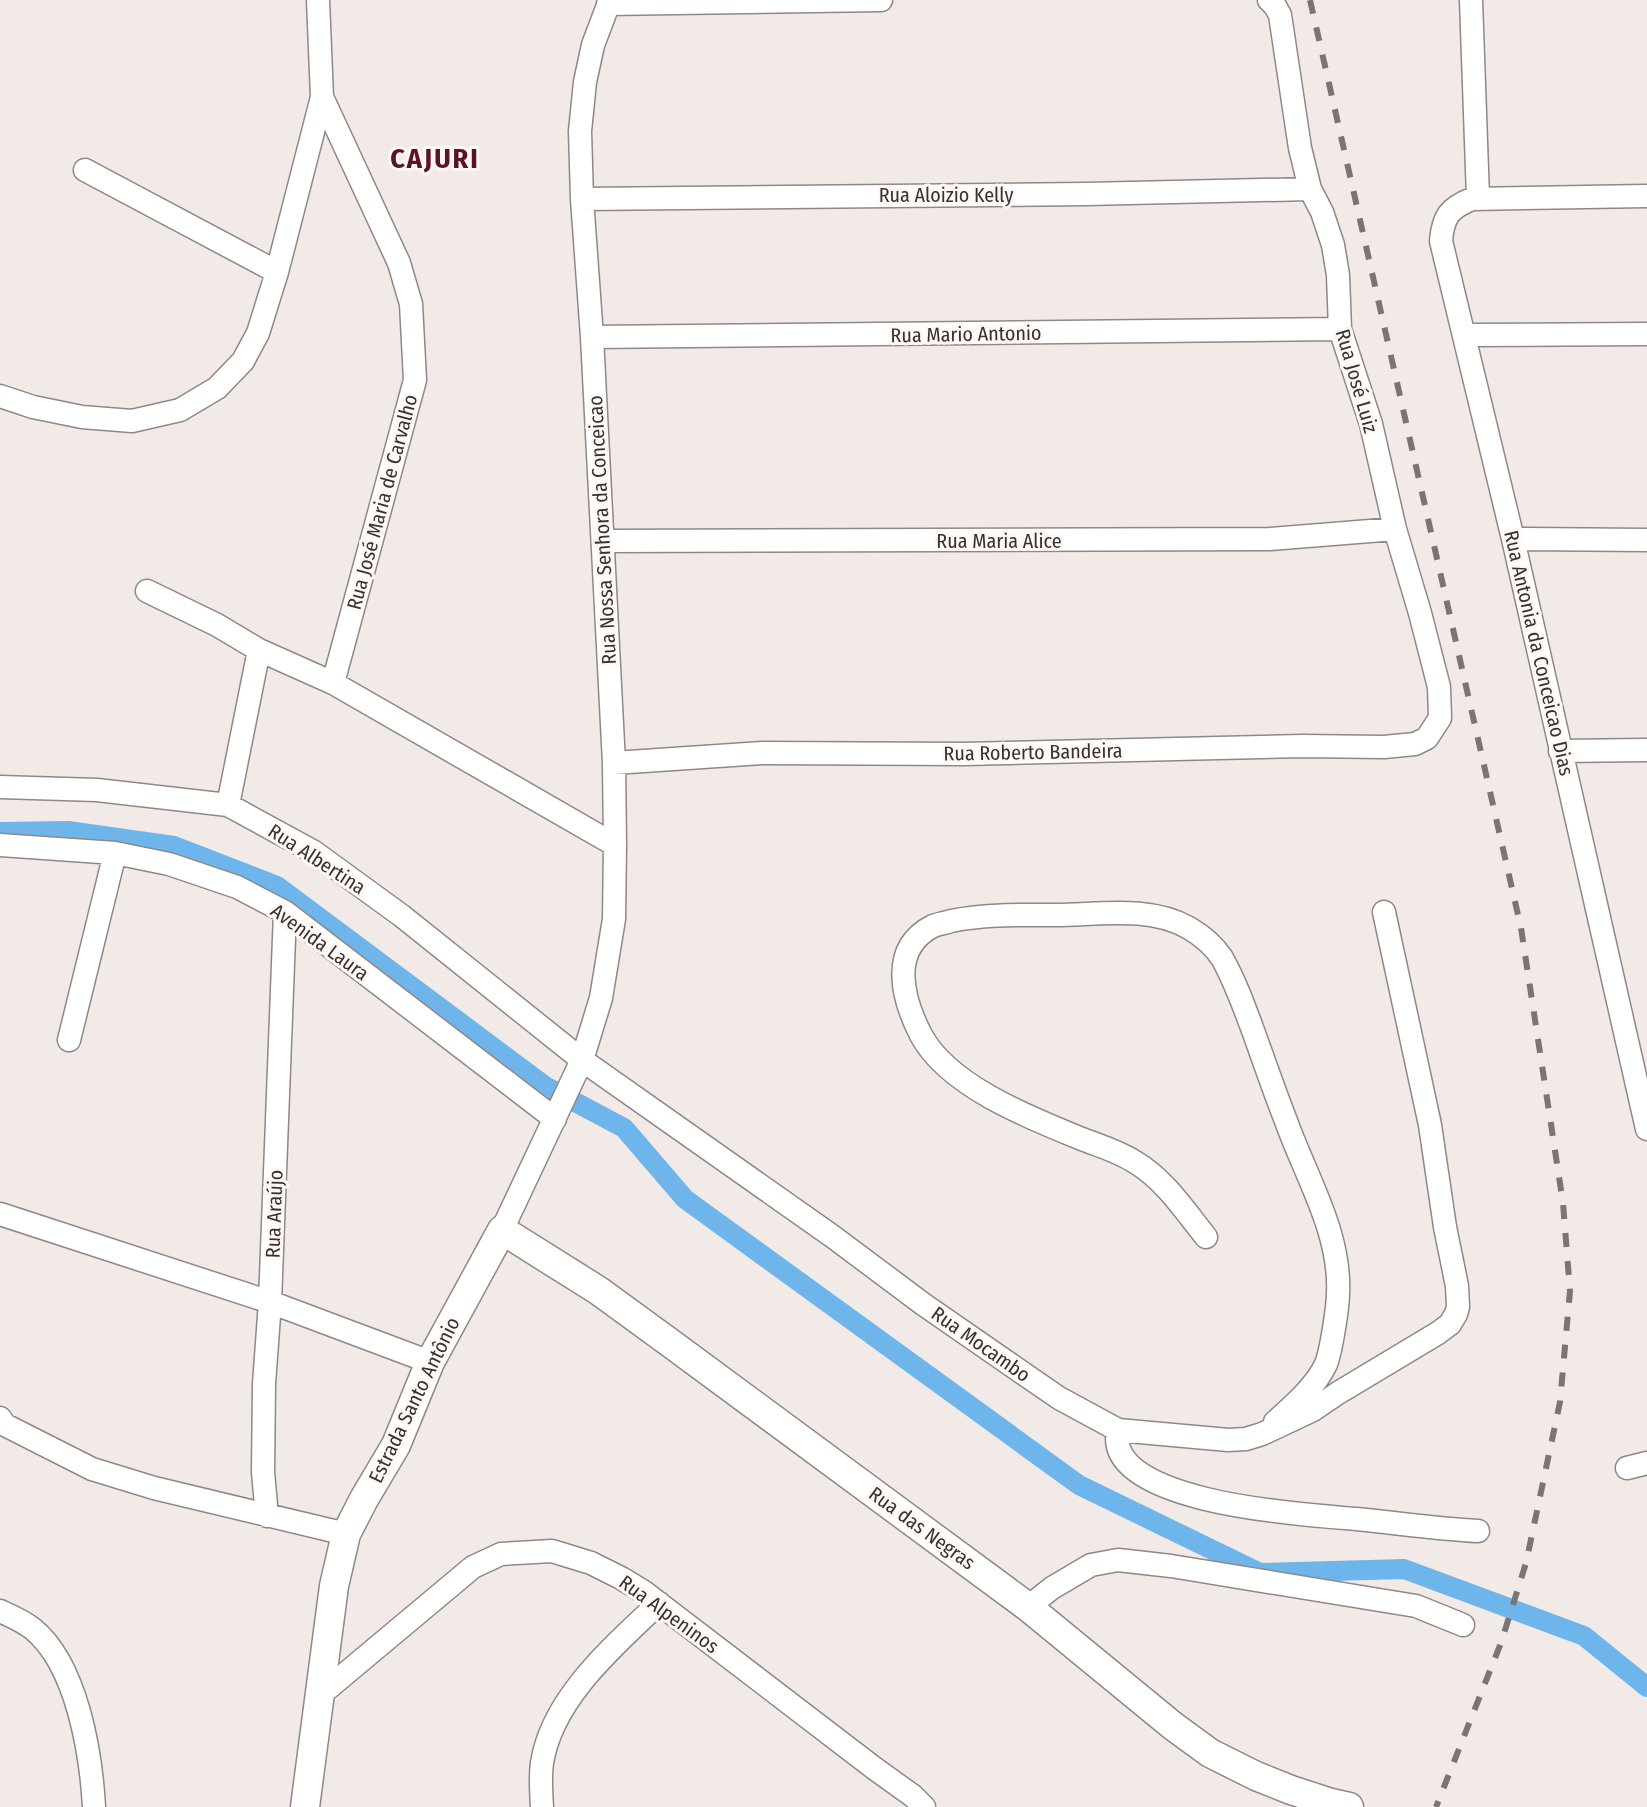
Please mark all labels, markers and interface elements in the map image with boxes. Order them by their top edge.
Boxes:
district label: CAJURI [390,142,480,175]
street label: Rua Aloizio Kelly [879,183,1013,207]
street label: Rua Mario Antonio [890,321,1042,347]
street label: Rua José Luiz [1331,326,1383,436]
street label: Rua José Maria de Carvalho [342,392,422,612]
street label: Rua Nossa Senhora da Conceicao [583,395,621,665]
street label: Rua Antonia da Conceicao Dias [1499,528,1579,778]
street label: Rua Maria Alice [936,529,1062,553]
street label: Rua Roberto Bandeira [943,738,1123,766]
street label: Rua Albertina [264,819,370,899]
street label: Avenida Laura [266,898,374,986]
street label: Rua Araújo [260,1169,288,1259]
street label: Rua Mocambo [927,1301,1035,1387]
street label: Estrada Santo Antônio [363,1313,465,1487]
street label: Rua das Negras [864,1481,980,1575]
street label: Rua Alpeninos [614,1570,724,1658]

